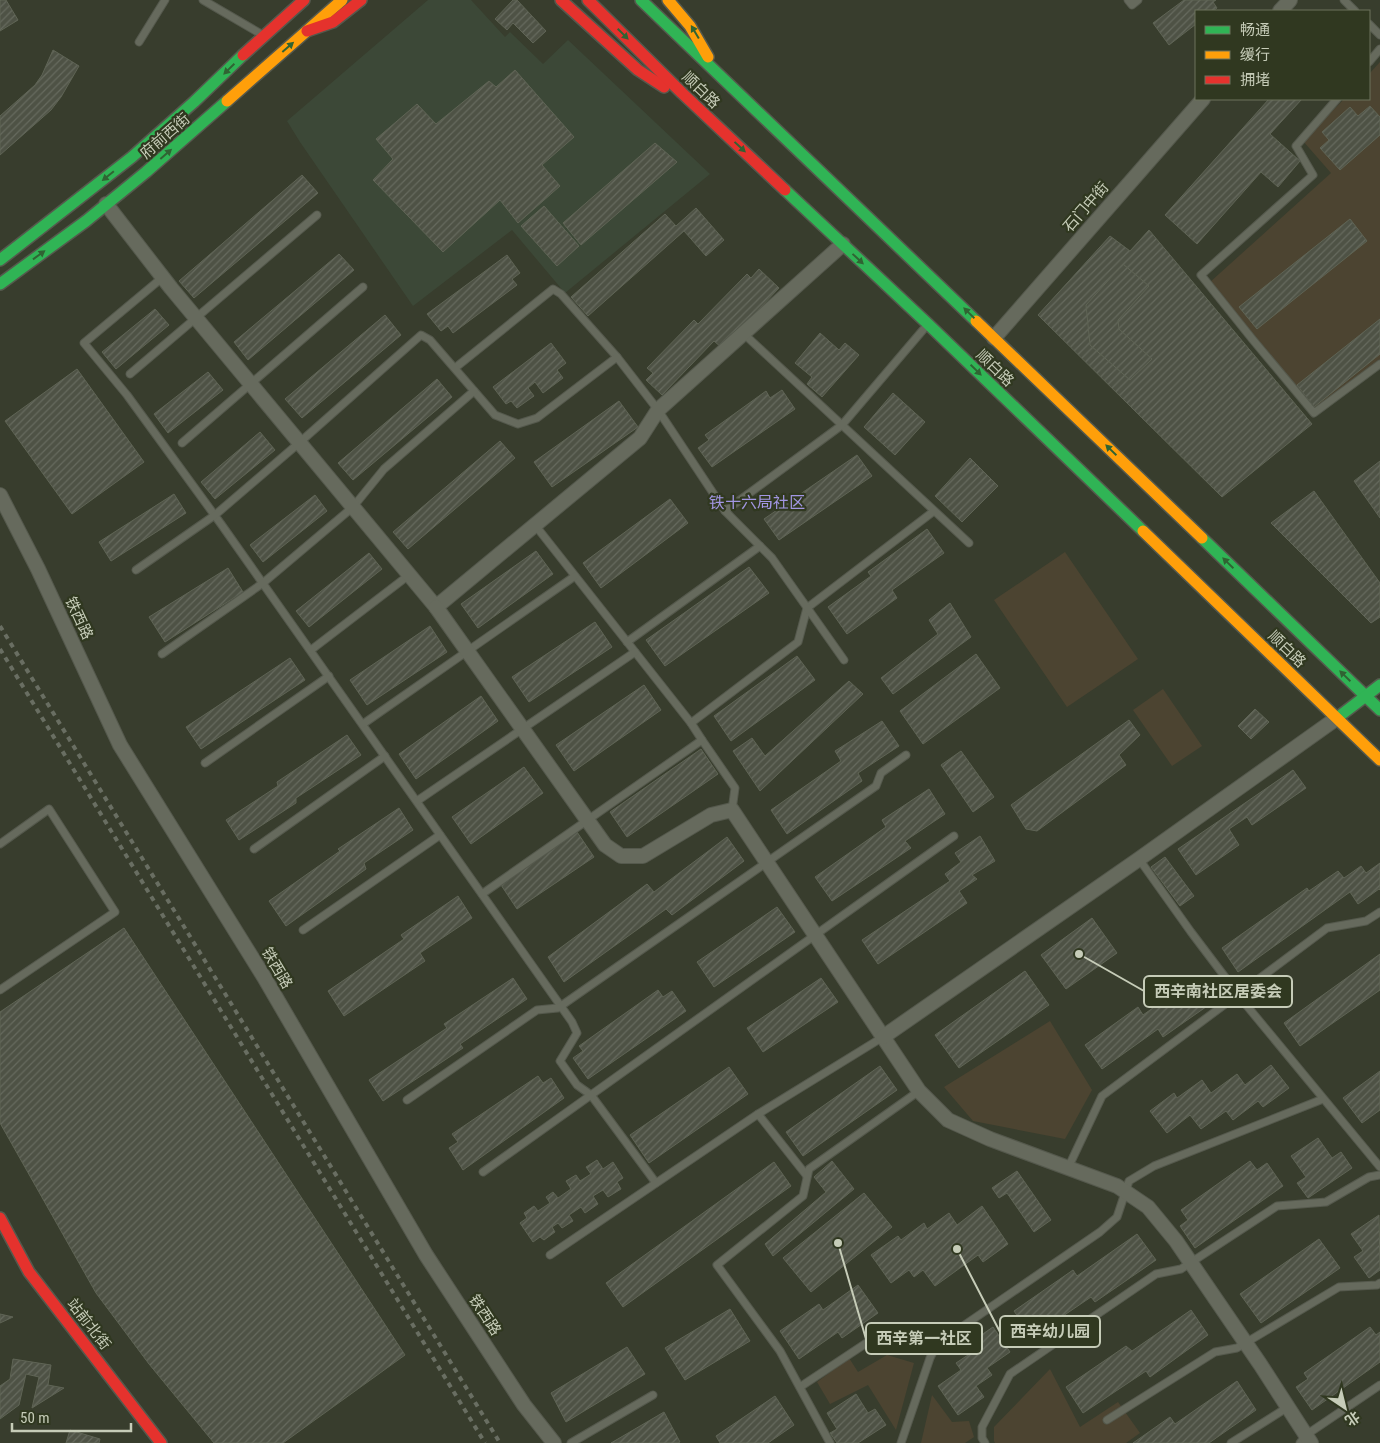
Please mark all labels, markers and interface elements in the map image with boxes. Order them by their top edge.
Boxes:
legend [1195,10,1370,100]
text: 畅通 [1240,21,1270,39]
one-way arrow [690,26,699,39]
one-way arrow [617,28,629,40]
one-way arrow [282,41,294,53]
text: 缓行 [1240,46,1270,64]
one-way arrow [224,62,236,74]
street label: 顺白路 [679,68,723,112]
text: 拥堵 [1240,71,1270,89]
street label: 府前西街 [136,110,194,162]
one-way arrow [733,141,745,153]
one-way arrow [160,148,172,160]
one-way arrow [102,171,115,182]
street label: 石门中街 [1060,178,1112,236]
one-way arrow [32,250,46,260]
one-way arrow [852,253,864,265]
one-way arrow [963,307,975,319]
street label: 顺白路 [973,346,1017,390]
one-way arrow [970,364,982,376]
one-way arrow [1105,444,1117,456]
district label: 铁十六局社区 [709,493,805,512]
one-way arrow [1222,557,1234,569]
street label: 铁西路 [61,594,97,642]
street label: 顺白路 [1265,627,1309,671]
one-way arrow [1339,670,1351,682]
street label: 铁西路 [258,944,296,992]
callout: 西辛南社区居委会 [1144,976,1292,1007]
text: 西辛南社区居委会 [1154,982,1282,1001]
street label: 铁西路 [465,1291,505,1339]
street label: 站前北街 [63,1295,115,1353]
callout: 西辛幼儿园 [1000,1316,1100,1347]
text: 西辛幼儿园 [1010,1322,1090,1341]
callout: 西辛第一社区 [866,1323,982,1354]
text: 西辛第一社区 [876,1329,972,1348]
north arrow [1320,1383,1370,1433]
scale bar [12,1400,131,1432]
text: 北 [1342,1408,1363,1429]
text: 50 m [20,1409,50,1427]

